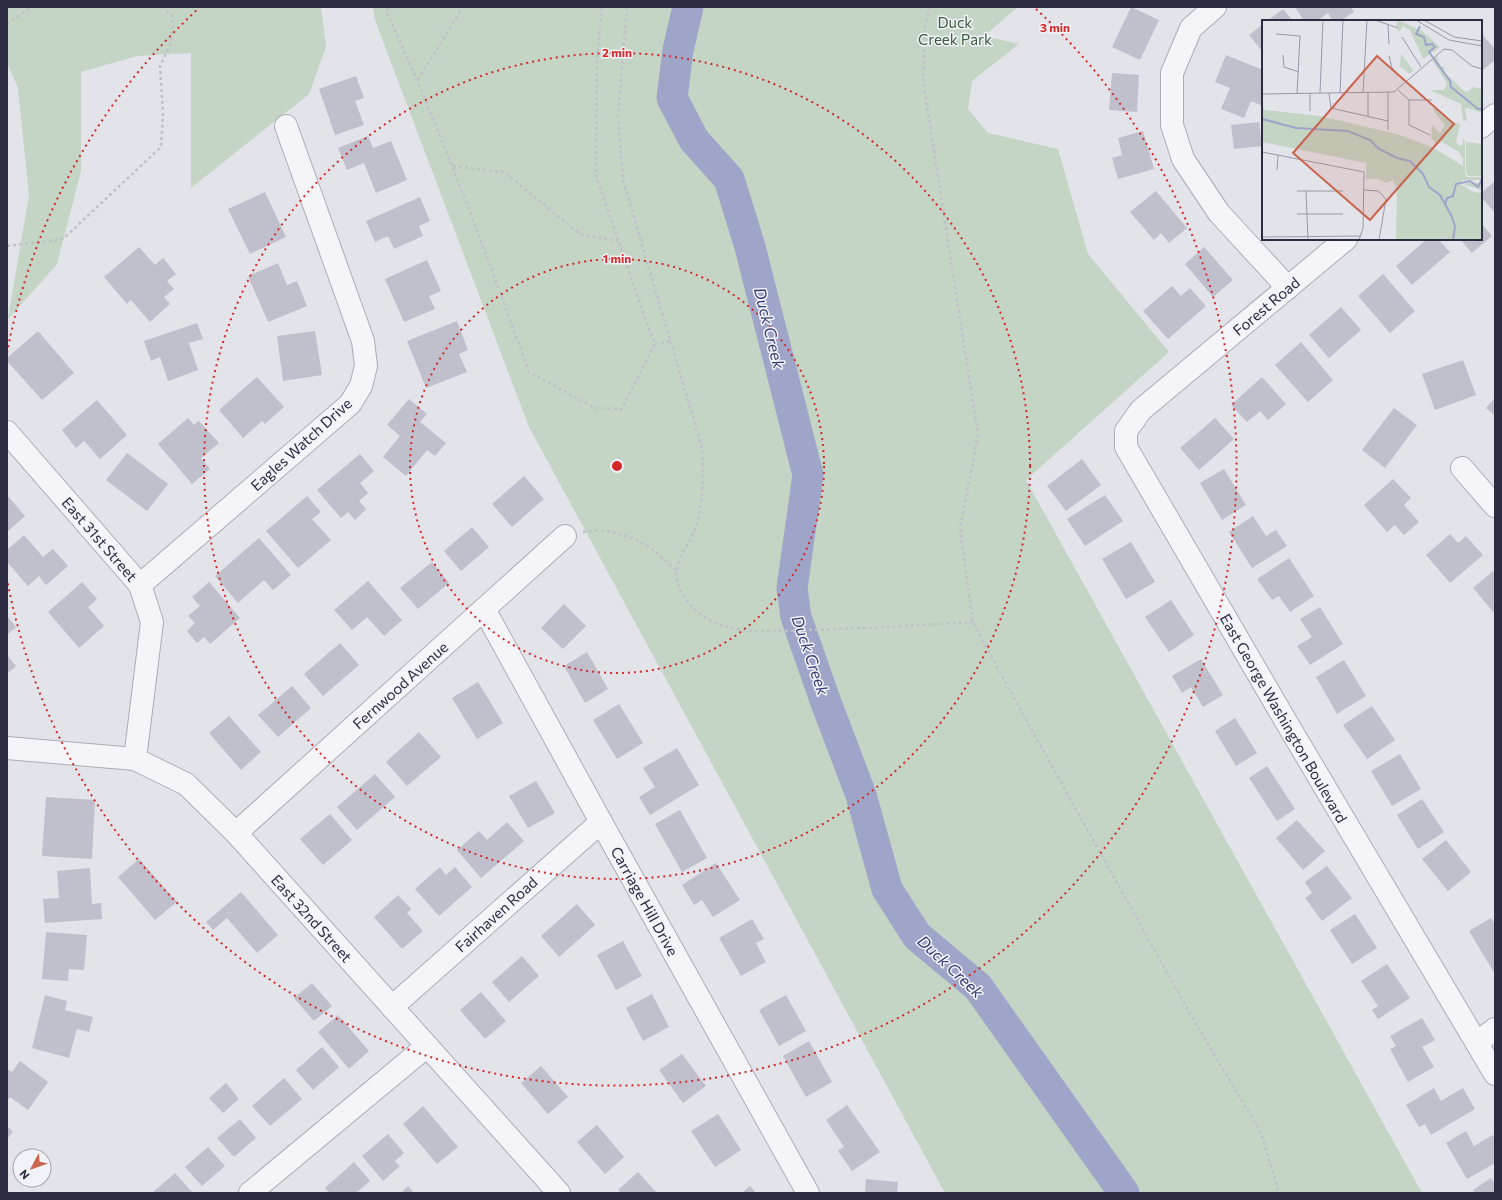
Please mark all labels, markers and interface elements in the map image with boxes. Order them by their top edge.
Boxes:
park label: Duck Creek Park [918,13,992,48]
text: 3 min [1040,20,1070,34]
inset map [1262,20,1482,240]
text: 2 min [602,45,632,59]
text: 1 min [603,251,631,265]
street label: Forest Road [1229,273,1303,339]
water label: Duck Creek [751,285,789,371]
street label: Eagles Watch Drive [247,394,355,494]
centre of rings [610,459,624,473]
street label: East 31st Street [59,493,141,585]
street label: East George Washington Boulevard [1217,610,1351,826]
water label: Duck Creek [789,613,834,698]
street label: Fernwood Avenue [349,638,451,732]
street label: Carriage Hill Drive [607,843,683,959]
street label: East 32nd Street [268,870,356,966]
street label: Fairhaven Road [451,872,541,956]
water label: Duck Creek [914,931,988,1001]
north arrow [12,1148,52,1188]
text: N [16,1168,32,1182]

